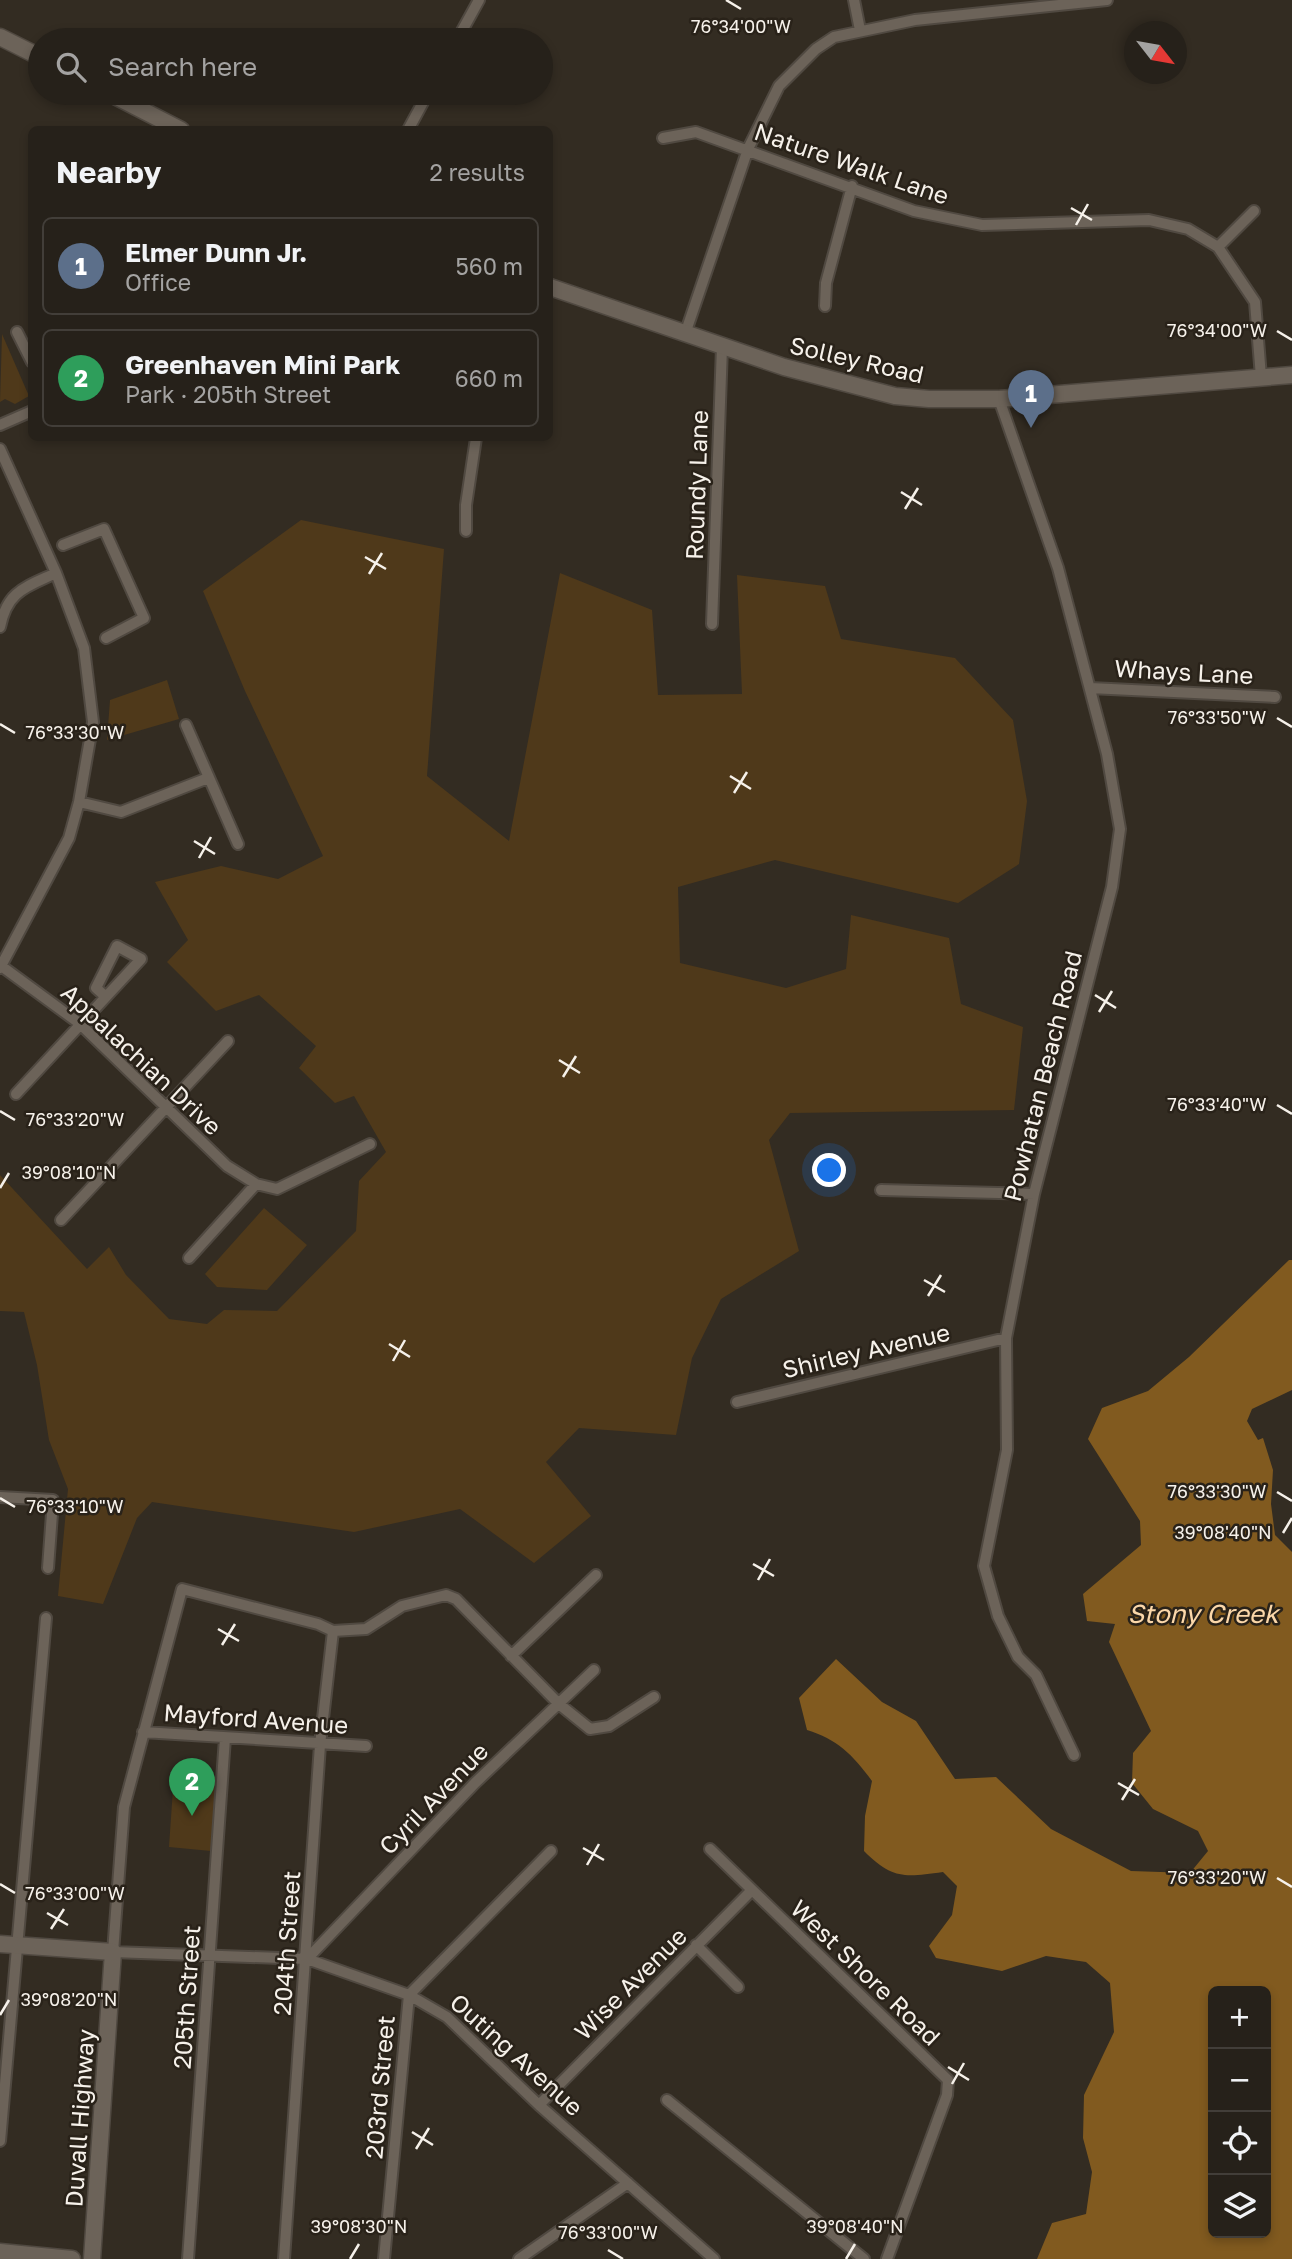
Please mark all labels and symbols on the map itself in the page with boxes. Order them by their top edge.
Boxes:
text: 76°34'00"W [691,15,791,37]
north arrow [1124,21,1187,84]
street label: Nature Walk Lane [751,116,953,210]
text: 76°34'00"W [1167,319,1267,341]
street label: Solley Road [787,330,927,388]
pin: 1 [1008,370,1054,428]
street label: Roundy Lane [679,409,713,561]
street label: Whays Lane [1114,653,1254,689]
text: 76°33'50"W [1168,706,1266,728]
text: 76°33'30"W [26,721,124,743]
street label: Powhatan Beach Road [997,948,1087,1204]
street label: Appalachian Drive [56,977,228,1141]
text: 76°33'40"W [1167,1093,1267,1115]
text: 76°33'20"W [26,1108,124,1130]
your location [812,1153,846,1187]
text: 39°08'10"N [21,1161,117,1183]
street label: Shirley Avenue [779,1317,953,1383]
text: 76°33'30"W [1168,1480,1266,1502]
text: 76°33'10"W [26,1495,124,1517]
text: 39°08'40"N [1174,1521,1272,1543]
water label: Stony Creek [1127,1598,1281,1629]
street label: Mayford Avenue [163,1697,349,1739]
street label: Cyril Avenue [373,1736,493,1860]
pin: 2 [169,1758,215,1816]
text: 76°33'20"W [1168,1866,1266,1888]
street label: 204th Street [266,1870,306,2016]
text: 76°33'00"W [25,1882,125,1904]
street label: West Shore Road [785,1893,947,2051]
street label: Wise Avenue [568,1921,692,2045]
street label: 205th Street [167,1924,205,2070]
street label: Outing Avenue [445,1987,589,2121]
text: 39°08'20"N [21,1988,117,2010]
street label: 203rd Street [358,2014,400,2160]
street label: Duvall Highway [58,2028,100,2208]
text: 39°08'30"N [311,2215,407,2237]
text: 39°08'40"N [806,2215,904,2237]
text: 76°33'00"W [558,2221,658,2243]

